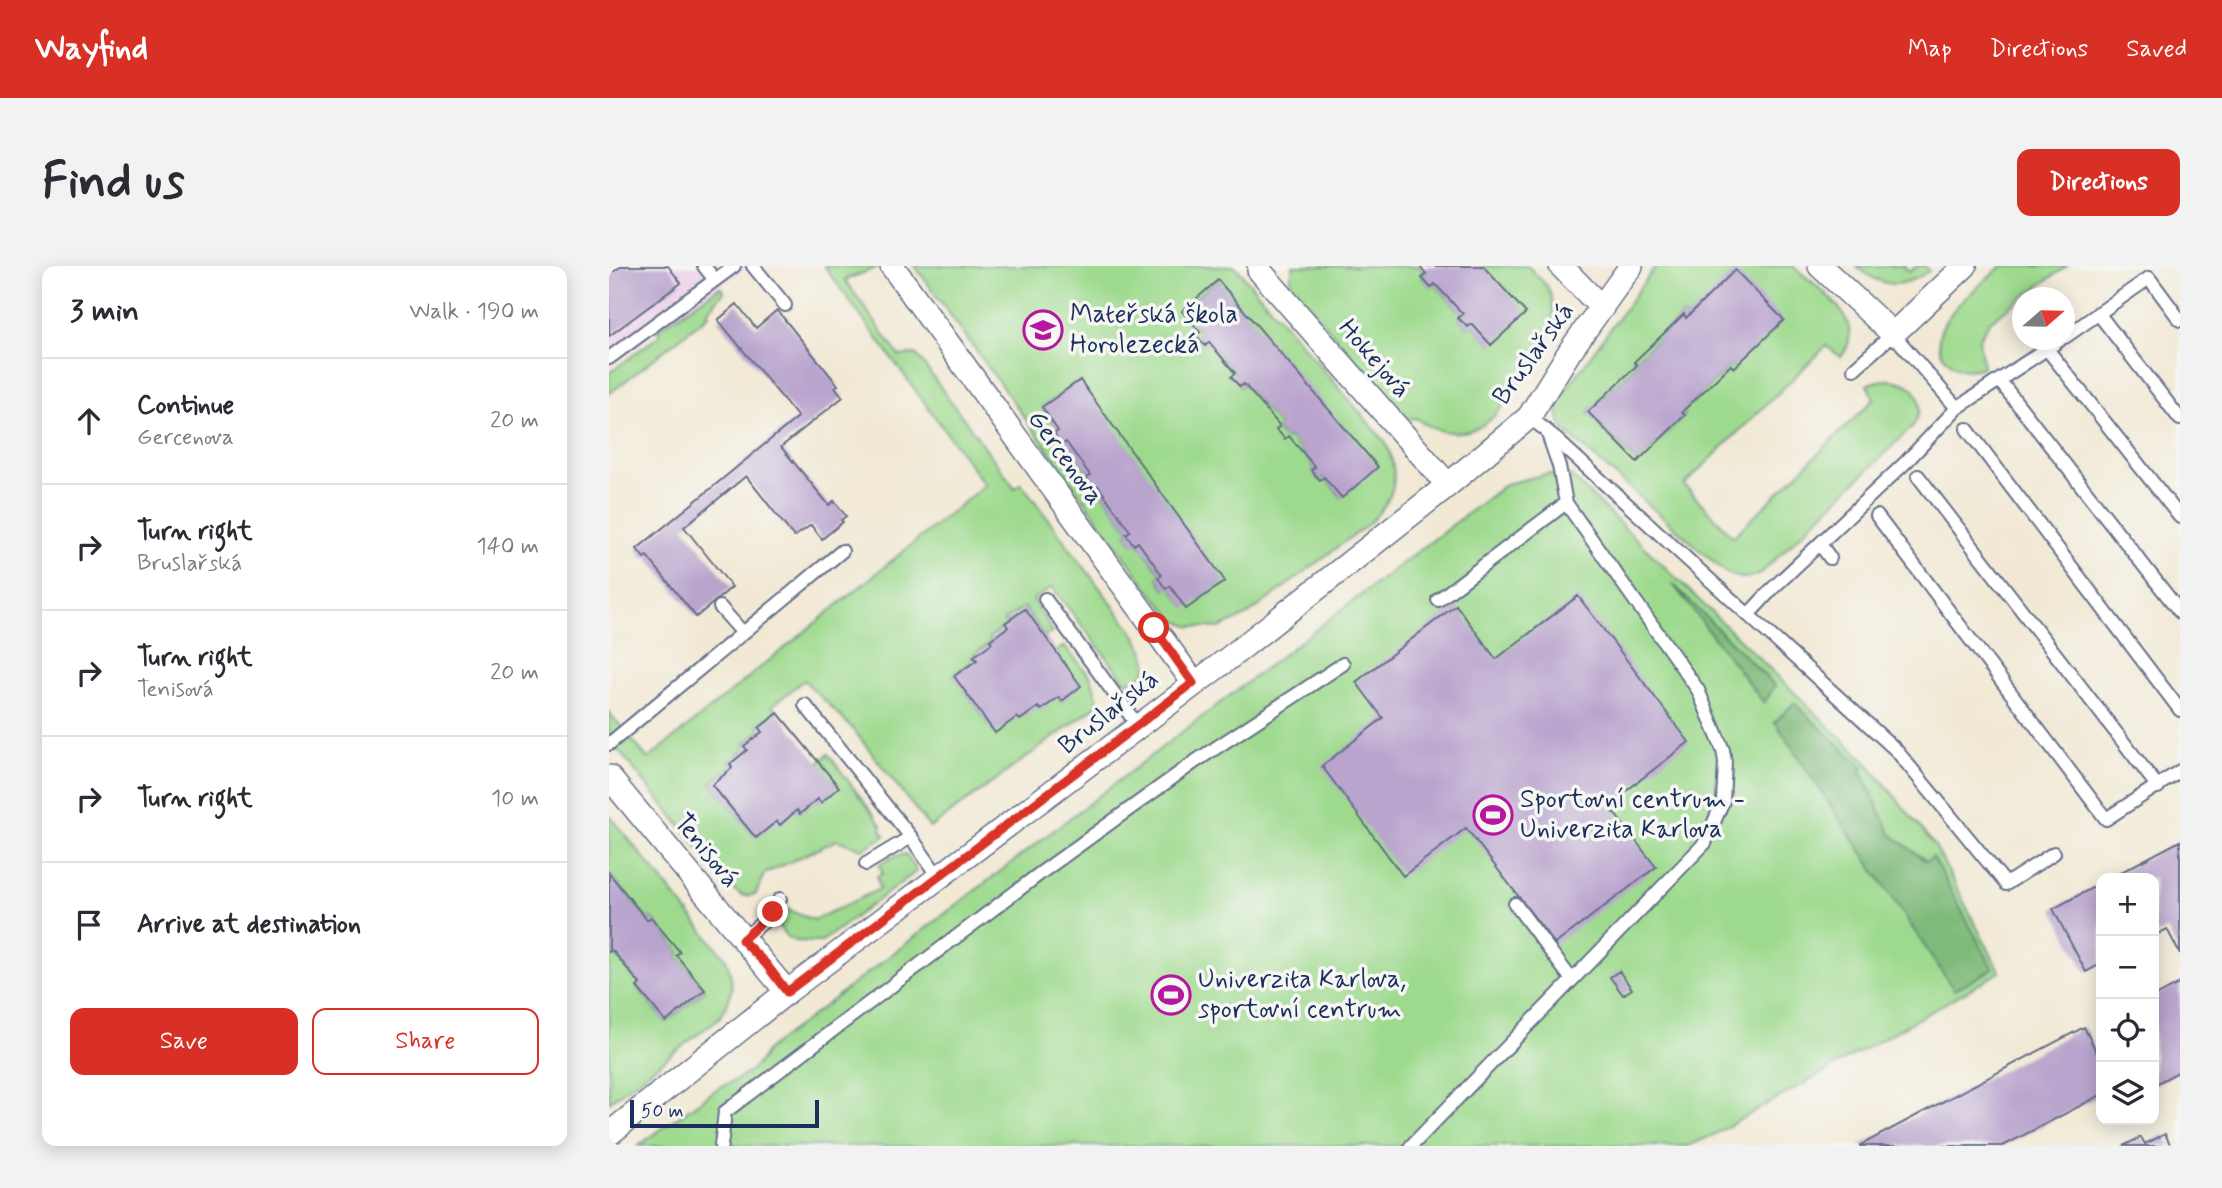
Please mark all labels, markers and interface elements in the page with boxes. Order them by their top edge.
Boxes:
text: Wayfind [35,27,148,71]
text: Map [1908,34,1952,65]
text: Directions [1990,34,2088,65]
text: Saved [2126,34,2187,65]
button: Directions [2017,149,2180,216]
text: Find us [42,150,185,215]
north arrow [2012,287,2075,350]
text: 3 min [70,292,139,331]
street label: Bruslařská [1485,296,1583,412]
text: Walk · 190 m [409,297,539,327]
place label: Mateřská škola Horolezecká [1070,298,1238,362]
school or university icon: Mateřská škola Horolezecká [1022,309,1064,351]
street label: Hokejová [1330,312,1418,406]
text: Continue [137,389,234,423]
icon: ahead [70,402,108,440]
street label: Gercenova [1019,404,1111,512]
text: 20 m [490,406,539,436]
text: Gercenova [137,423,234,453]
text: Turn right [137,515,253,549]
icon: right [70,528,108,566]
text: 140 m [476,532,539,562]
text: Bruslařská [137,549,242,579]
route start [1138,612,1169,643]
text: Turn right [137,641,253,675]
icon: right [70,654,108,692]
text: 20 m [490,658,539,688]
street label: Bruslařská [1052,663,1166,763]
text: Tenisová [137,675,214,705]
icon: right [70,780,108,818]
text: Turn right [137,782,253,816]
place label: Sportovní centrum - Univerzita Karlova [1520,783,1745,847]
text: 10 m [491,784,539,814]
sports icon: Sportovní centrum - Univerzita Karlova [1472,794,1514,836]
street label: Tenisová [665,807,747,895]
map controls [2096,873,2159,1125]
button: + [2096,873,2159,936]
route end [757,896,788,927]
icon: arrive [70,906,108,944]
text: Arrive at destination [137,908,361,942]
button: − [2096,936,2159,999]
place label: Univerzita Karlova, sportovní centrum [1198,963,1406,1027]
sports icon: Univerzita Karlova, sportovní centrum [1150,974,1192,1016]
button: locate [2096,999,2159,1062]
button: Save [70,1008,298,1075]
button: Share [312,1008,539,1075]
button: layers [2096,1062,2159,1125]
scale bar [630,1097,819,1129]
text: 50 m [641,1099,684,1124]

